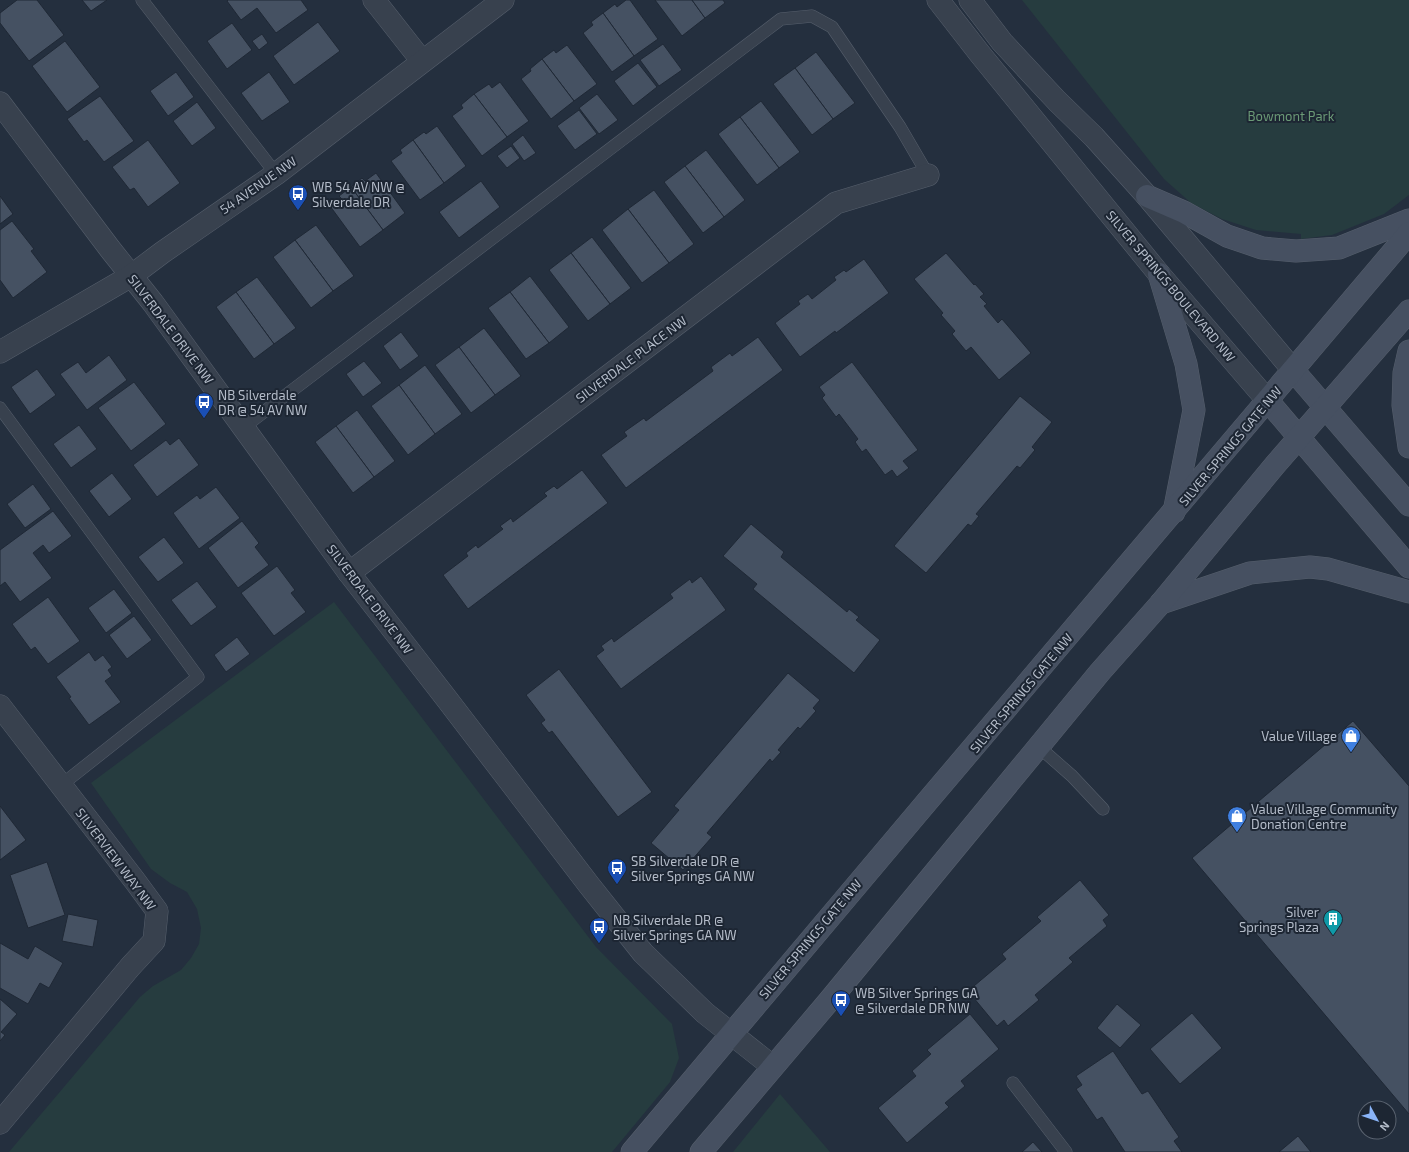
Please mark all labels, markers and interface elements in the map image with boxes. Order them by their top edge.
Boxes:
park label: Bowmont Park [1248,108,1335,124]
street label: 54 AVENUE NW [217,153,299,217]
place label: WB 54 AV NW @ Silverdale DR [312,179,405,210]
bus stop icon: WB 54 AV NW @ Silverdale DR [287,183,309,211]
street label: SILVER SPRINGS BOULEVARD NW [1103,207,1239,365]
street label: SILVERDALE DRIVE NW [125,271,217,387]
street label: SILVERDALE PLACE NW [572,312,690,406]
street label: SILVER SPRINGS GATE NW [1175,383,1285,509]
place label: NB Silverdale DR @ 54 AV NW [218,387,307,418]
bus stop icon: NB Silverdale DR @ 54 AV NW [193,391,215,419]
street label: SILVERDALE DRIVE NW [324,541,416,657]
street label: SILVER SPRINGS GATE NW [966,630,1076,756]
shop icon: Value Village [1340,725,1362,753]
place label: Value Village [1261,728,1337,744]
place label: Value Village Community Donation Centre [1251,801,1397,832]
street label: SILVERVIEW WAY NW [72,805,160,913]
shop icon: Value Village Community Donation Centre [1226,805,1248,833]
place label: SB Silverdale DR @ Silver Springs GA NW [631,853,755,884]
bus stop icon: SB Silverdale DR @ Silver Springs GA NW [606,857,628,885]
street label: SILVER SPRINGS GATE NW [755,876,865,1002]
place label: Silver Springs Plaza [1239,904,1319,935]
building icon: Silver Springs Plaza [1322,908,1344,936]
place label: NB Silverdale DR @ Silver Springs GA NW [613,912,737,943]
bus stop icon: NB Silverdale DR @ Silver Springs GA NW [588,916,610,944]
place label: WB Silver Springs GA @ Silverdale DR NW [855,985,978,1016]
bus stop icon: WB Silver Springs GA @ Silverdale DR NW [830,989,852,1017]
north arrow [1357,1100,1397,1140]
text: N [1377,1120,1393,1134]

